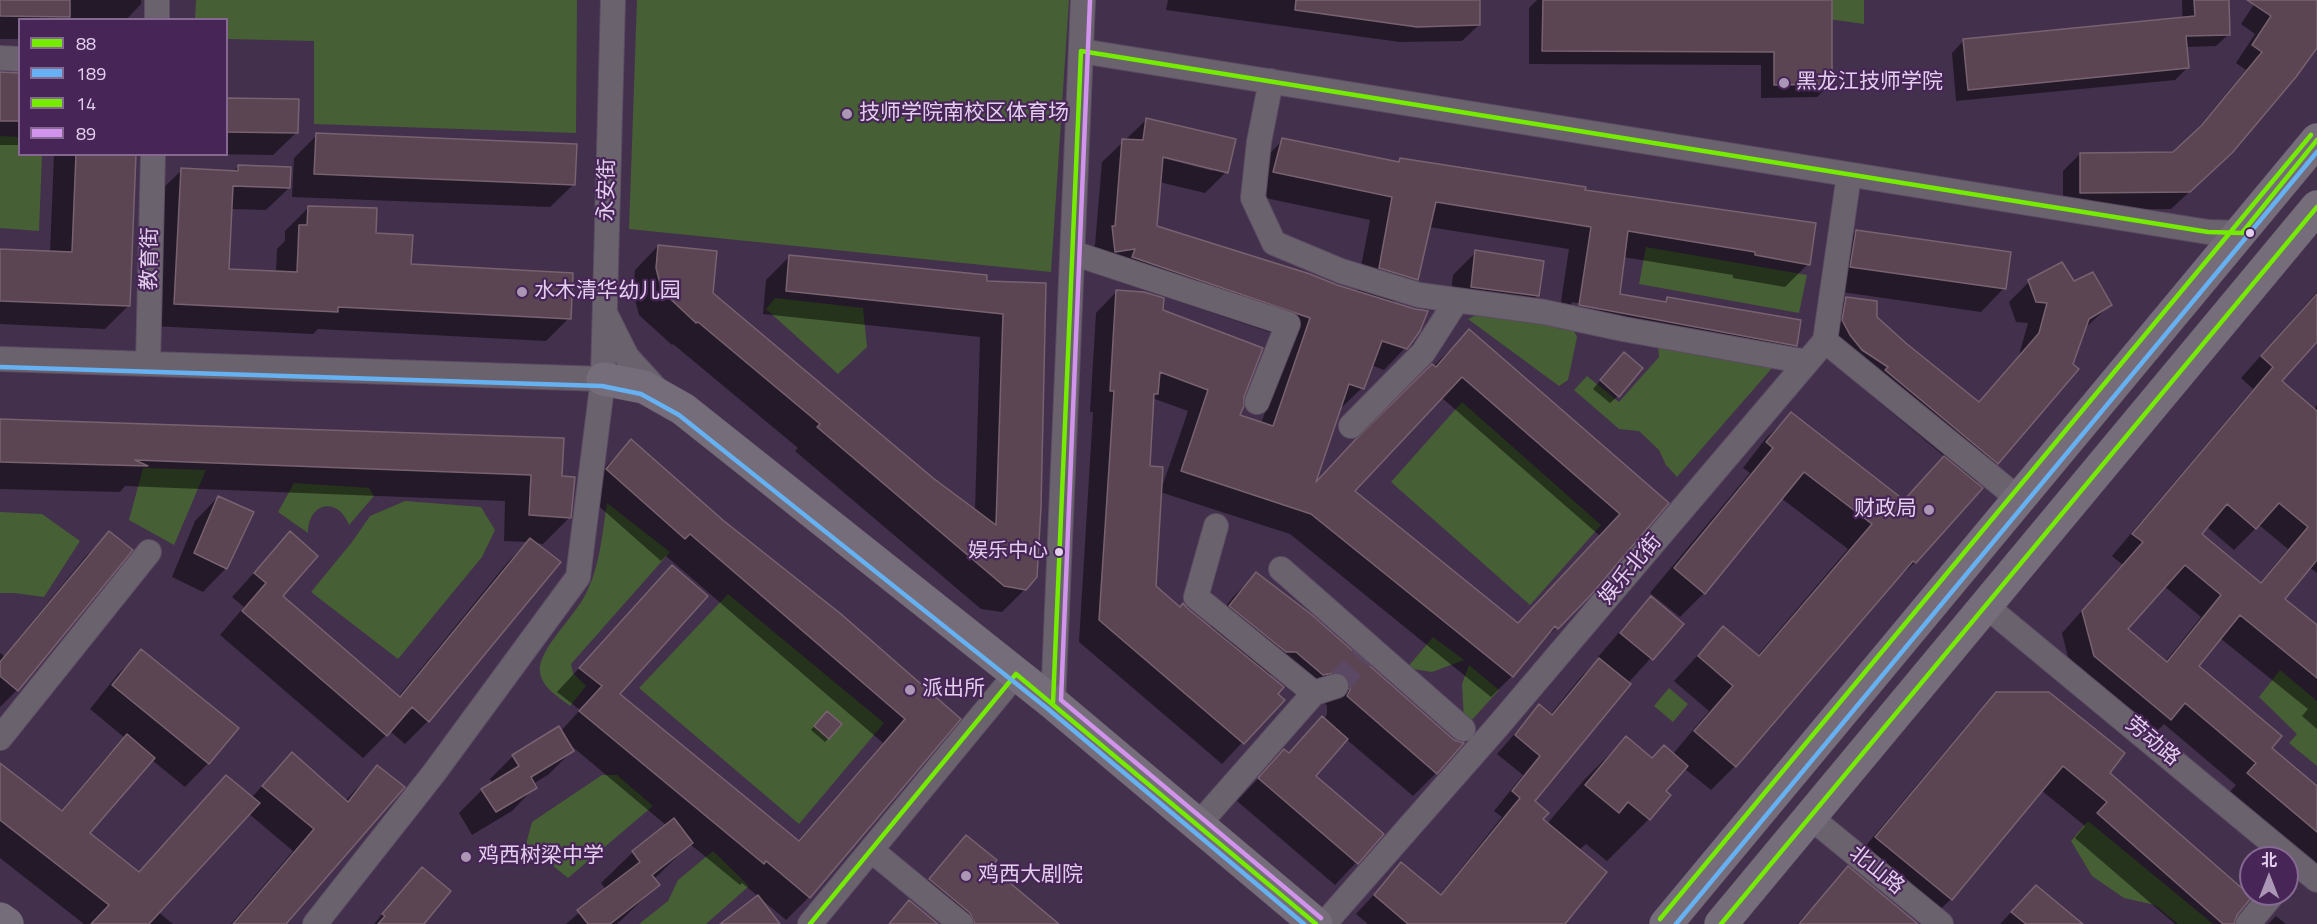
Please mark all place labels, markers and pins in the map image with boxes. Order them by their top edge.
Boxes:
place label: 黑龙江技师学院 [1796,70,1943,96]
marker: 黑龙江技师学院 [1777,76,1791,90]
place label: 技师学院南校区体育场 [859,101,1069,127]
marker: 技师学院南校区体育场 [840,107,854,121]
unlabelled marker [2244,227,2256,239]
place label: 水木清华幼儿园 [534,279,681,305]
marker: 水木清华幼儿园 [515,285,529,299]
place label: 财政局 [1854,497,1917,523]
marker: 财政局 [1922,503,1936,517]
place label: 娱乐中心 [968,540,1048,564]
marker: 娱乐中心 [1053,546,1065,558]
place label: 派出所 [922,677,985,703]
marker: 派出所 [903,683,917,697]
place label: 鸡西树梁中学 [478,844,604,870]
marker: 鸡西树梁中学 [459,850,473,864]
place label: 鸡西大剧院 [978,863,1083,889]
marker: 鸡西大剧院 [959,869,973,883]

